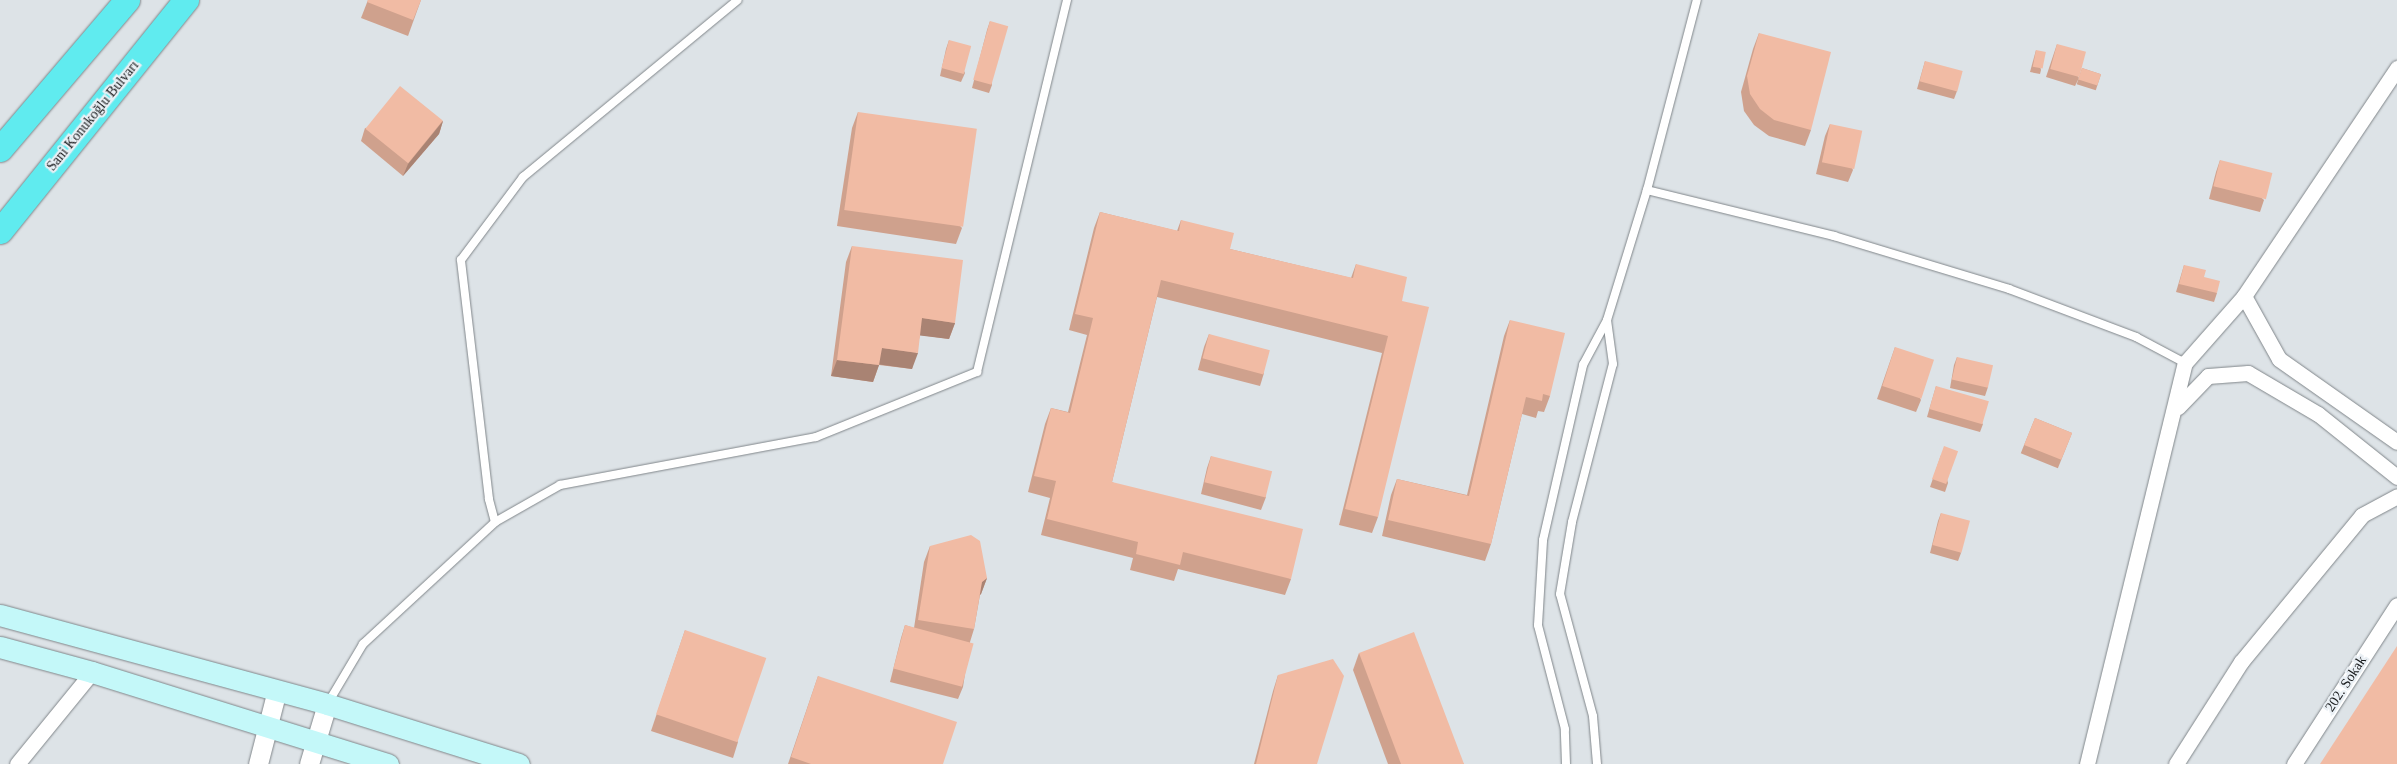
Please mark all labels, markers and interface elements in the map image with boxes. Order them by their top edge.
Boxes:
street label: Sani Konukoğlu Bulvarı [43,58,143,174]
street label: 202. Sokak [2322,653,2370,715]

